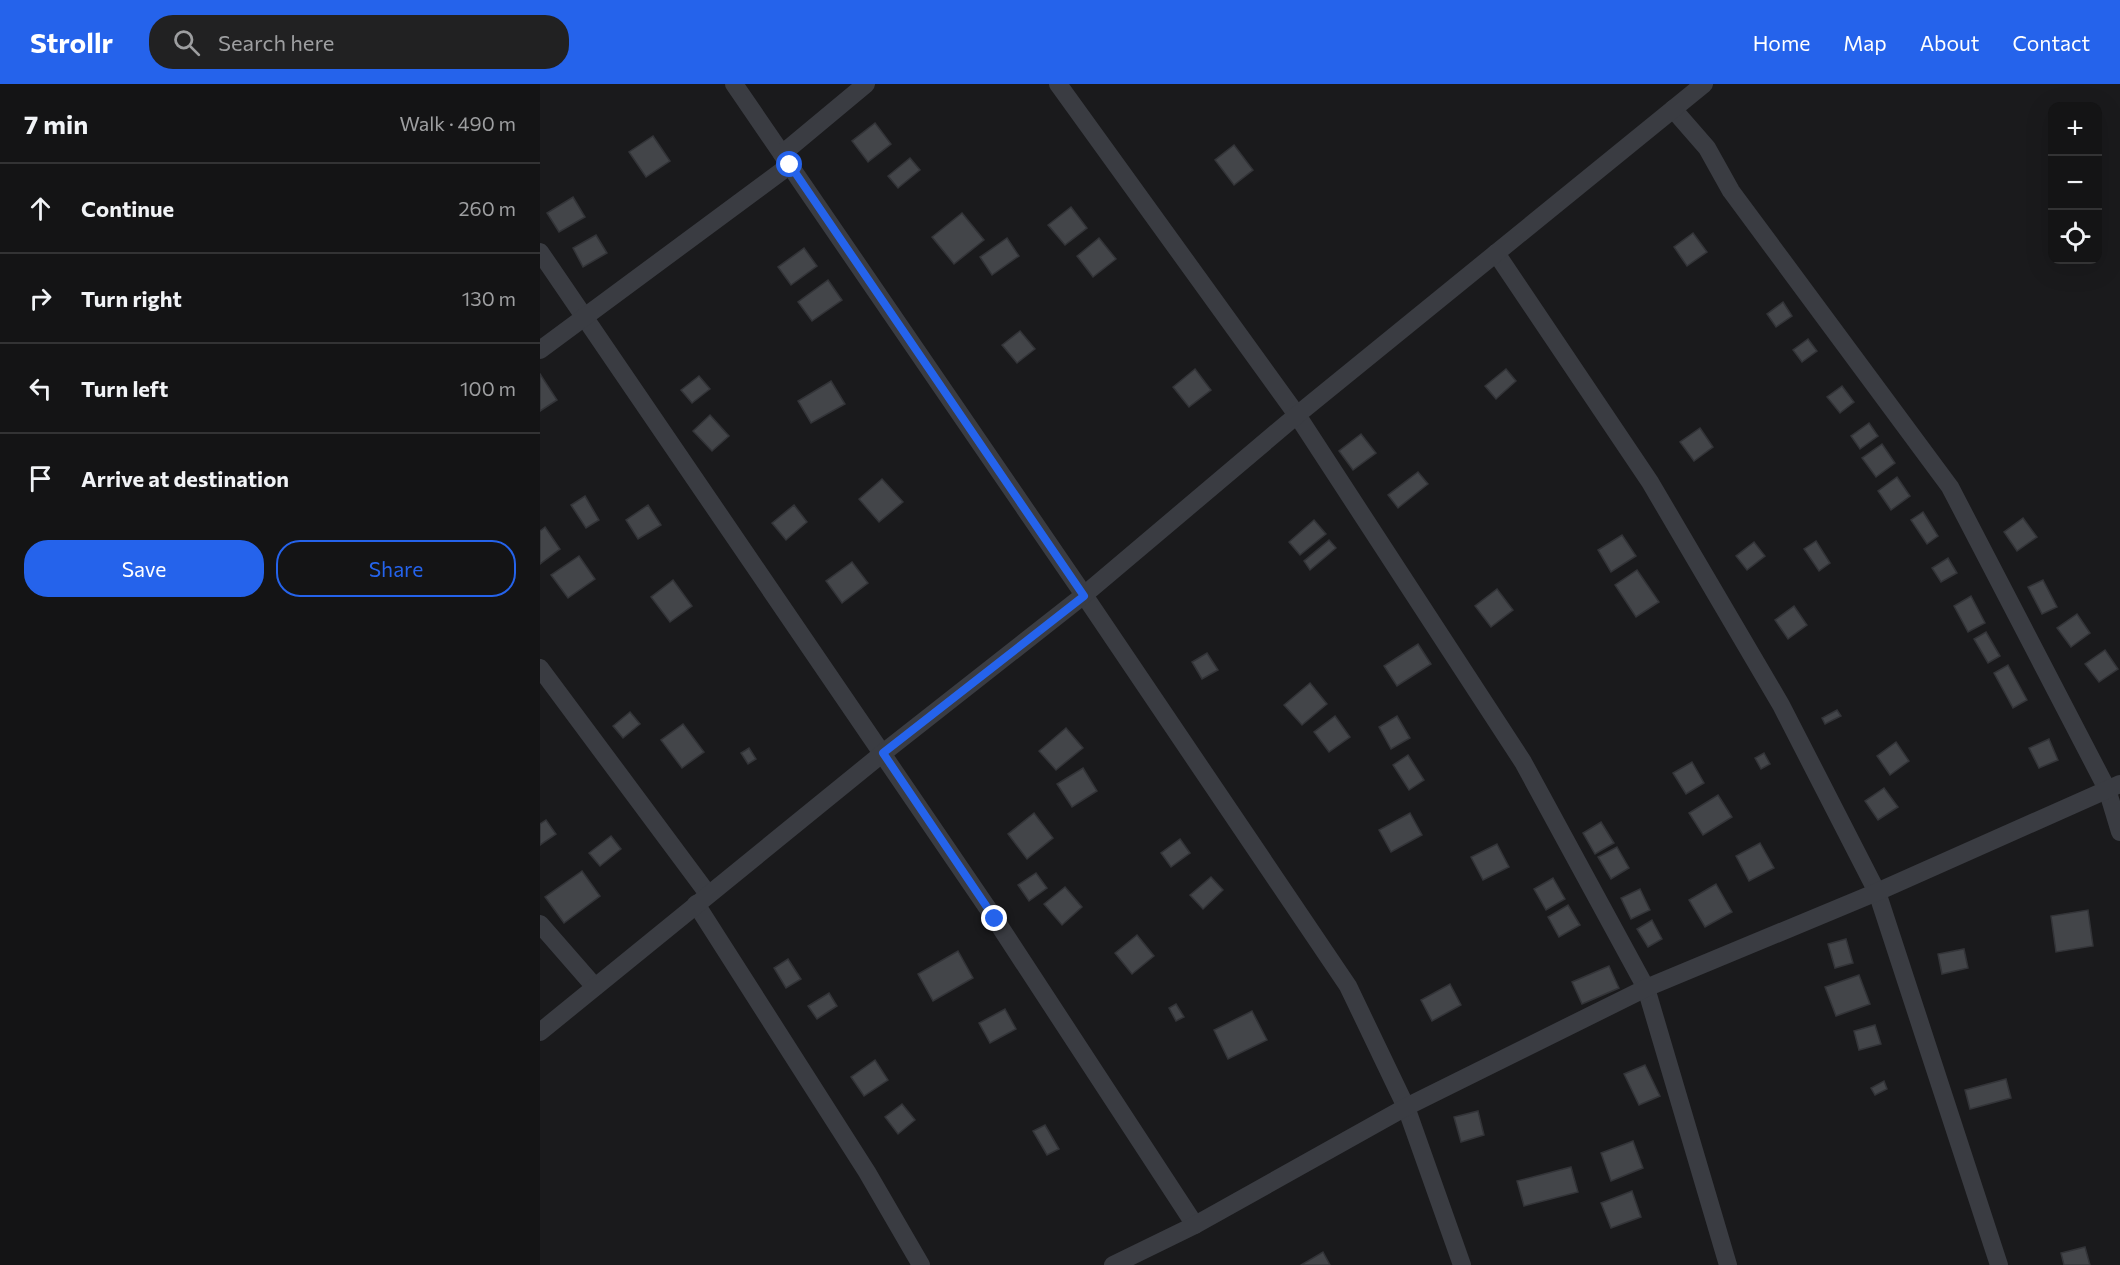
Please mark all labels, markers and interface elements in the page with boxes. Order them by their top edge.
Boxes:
search box [149,15,569,69]
text: Strollr [30,25,113,59]
icon: search [170,26,203,59]
text: Search here [218,29,334,56]
text: Home [1753,30,1810,55]
text: Map [1843,30,1887,55]
text: About [1920,30,1979,55]
text: Contact [2012,30,2090,55]
map controls [2048,102,2102,264]
button: + [2048,102,2102,156]
text: 7 min [24,108,88,139]
text: Walk · 490 m [399,111,516,135]
route start [776,151,802,177]
button: − [2048,156,2102,210]
icon: ahead [24,192,57,225]
text: Continue [81,195,174,222]
text: 260 m [458,196,516,220]
button: locate [2048,210,2102,264]
icon: right [24,282,57,315]
text: Turn right [81,285,182,312]
text: 130 m [462,286,516,310]
icon: left [24,372,57,405]
text: Turn left [81,375,168,402]
text: 100 m [460,376,516,400]
icon: arrive [24,462,57,495]
text: Arrive at destination [81,465,289,492]
button: Save [24,540,264,597]
button: Share [276,540,516,597]
route end [981,905,1007,931]

